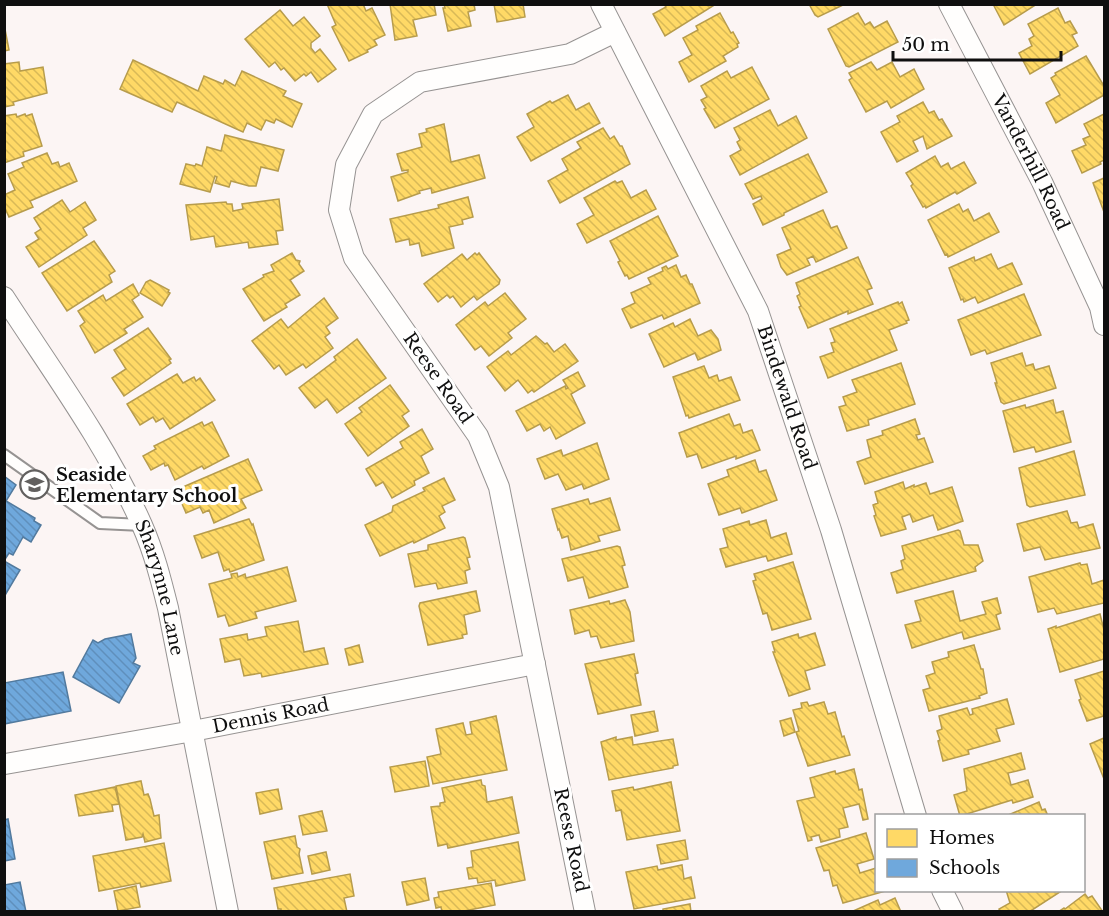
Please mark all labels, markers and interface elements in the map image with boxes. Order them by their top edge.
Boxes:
scale bar [893,24,1061,62]
text: 50 m [902,34,950,56]
street label: Vanderhill Road [987,90,1074,234]
street label: Bindewald Road [753,322,821,473]
street label: Reese Road [399,328,477,428]
place label: Seaside Elementary School [56,464,238,507]
school or university icon: Seaside Elementary School [19,469,51,501]
street label: Sharynne Lane [130,516,188,657]
street label: Dennis Road [210,694,331,738]
street label: Reese Road [549,786,593,894]
legend [875,814,1085,892]
text: Homes [929,827,995,849]
text: Schools [929,857,1000,879]

